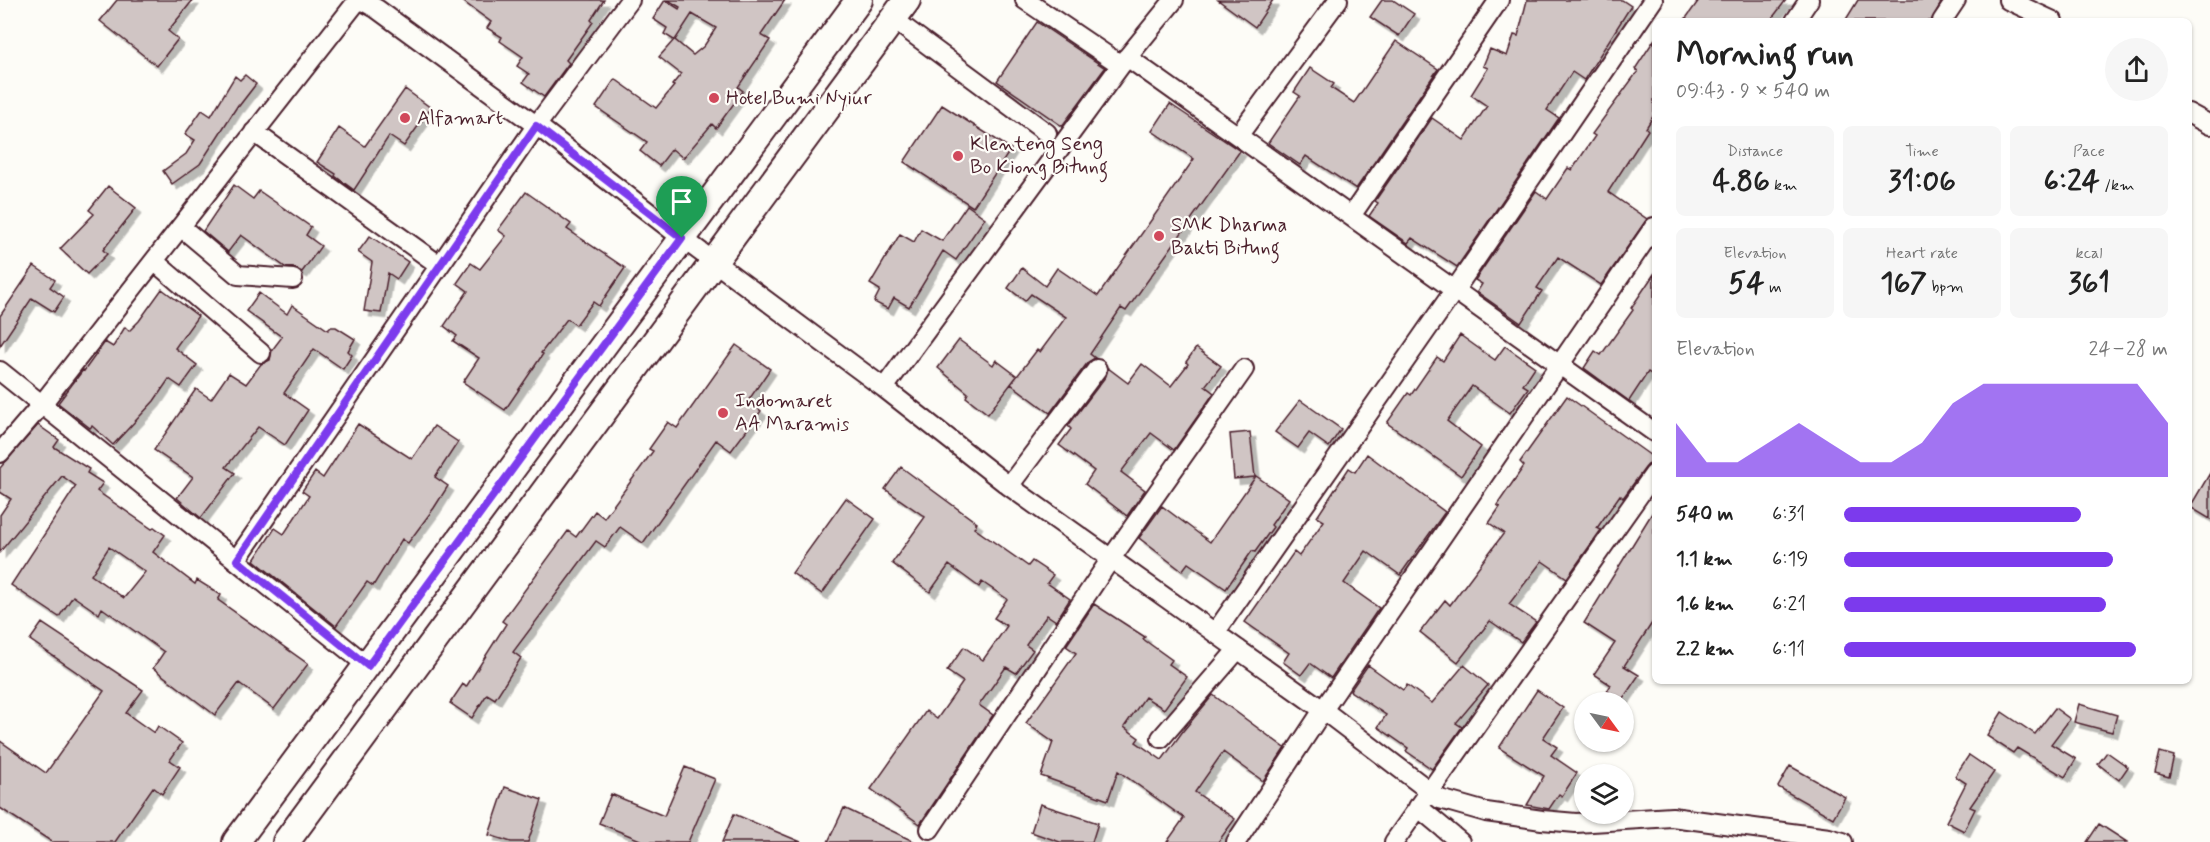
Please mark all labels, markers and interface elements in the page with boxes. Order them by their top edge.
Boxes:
text: Morning run [1676,33,1854,77]
button: share [2105,38,2168,101]
text: 09:43 · 9 × 540 m [1676,78,1830,105]
place label: Hotel Bumi Nyiur [726,85,873,112]
marker: Hotel Bumi Nyiur [707,91,721,105]
place label: Alfamart [417,105,503,132]
marker: Alfamart [398,111,412,125]
place label: Klenteng Seng Bo Kiong Bitung [970,131,1108,183]
text: Distance [1727,141,1783,162]
text: Time [1905,141,1939,162]
text: Pace [2073,141,2105,162]
marker: Klenteng Seng Bo Kiong Bitung [951,149,965,163]
text: 4.86 [1713,162,1770,201]
text: 31:06 [1888,162,1956,201]
text: 6:24 [2044,162,2100,201]
text: km [1770,175,1797,196]
text: /km [2100,175,2134,196]
pin [656,176,707,238]
icon: arrive [665,185,698,218]
place label: SMK Dharma Bakti Bitung [1171,212,1287,264]
marker: SMK Dharma Bakti Bitung [1152,229,1166,243]
text: Elevation [1724,243,1787,264]
text: Heart rate [1886,243,1958,264]
text: kcal [2076,243,2102,264]
text: 54 [1728,264,1765,303]
text: 167 [1880,264,1927,303]
text: 361 [2068,264,2110,303]
text: m [1765,277,1782,298]
text: bpm [1927,277,1964,298]
text: Elevation [1676,336,1755,363]
text: 24–28 m [2089,336,2168,363]
place label: Indomaret AA Maramis [735,388,850,438]
marker: Indomaret AA Maramis [716,406,730,420]
text: 540 m [1676,501,1733,528]
text: 6:31 [1772,501,1805,528]
text: 1.1 km [1676,546,1733,573]
text: 6:19 [1772,546,1808,573]
text: 1.6 km [1676,591,1734,618]
text: 6:21 [1772,591,1806,618]
text: 2.2 km [1676,636,1734,663]
text: 6:11 [1772,636,1805,663]
north arrow [1574,692,1634,752]
map controls [1574,692,1634,824]
button: layers [1574,764,1634,824]

